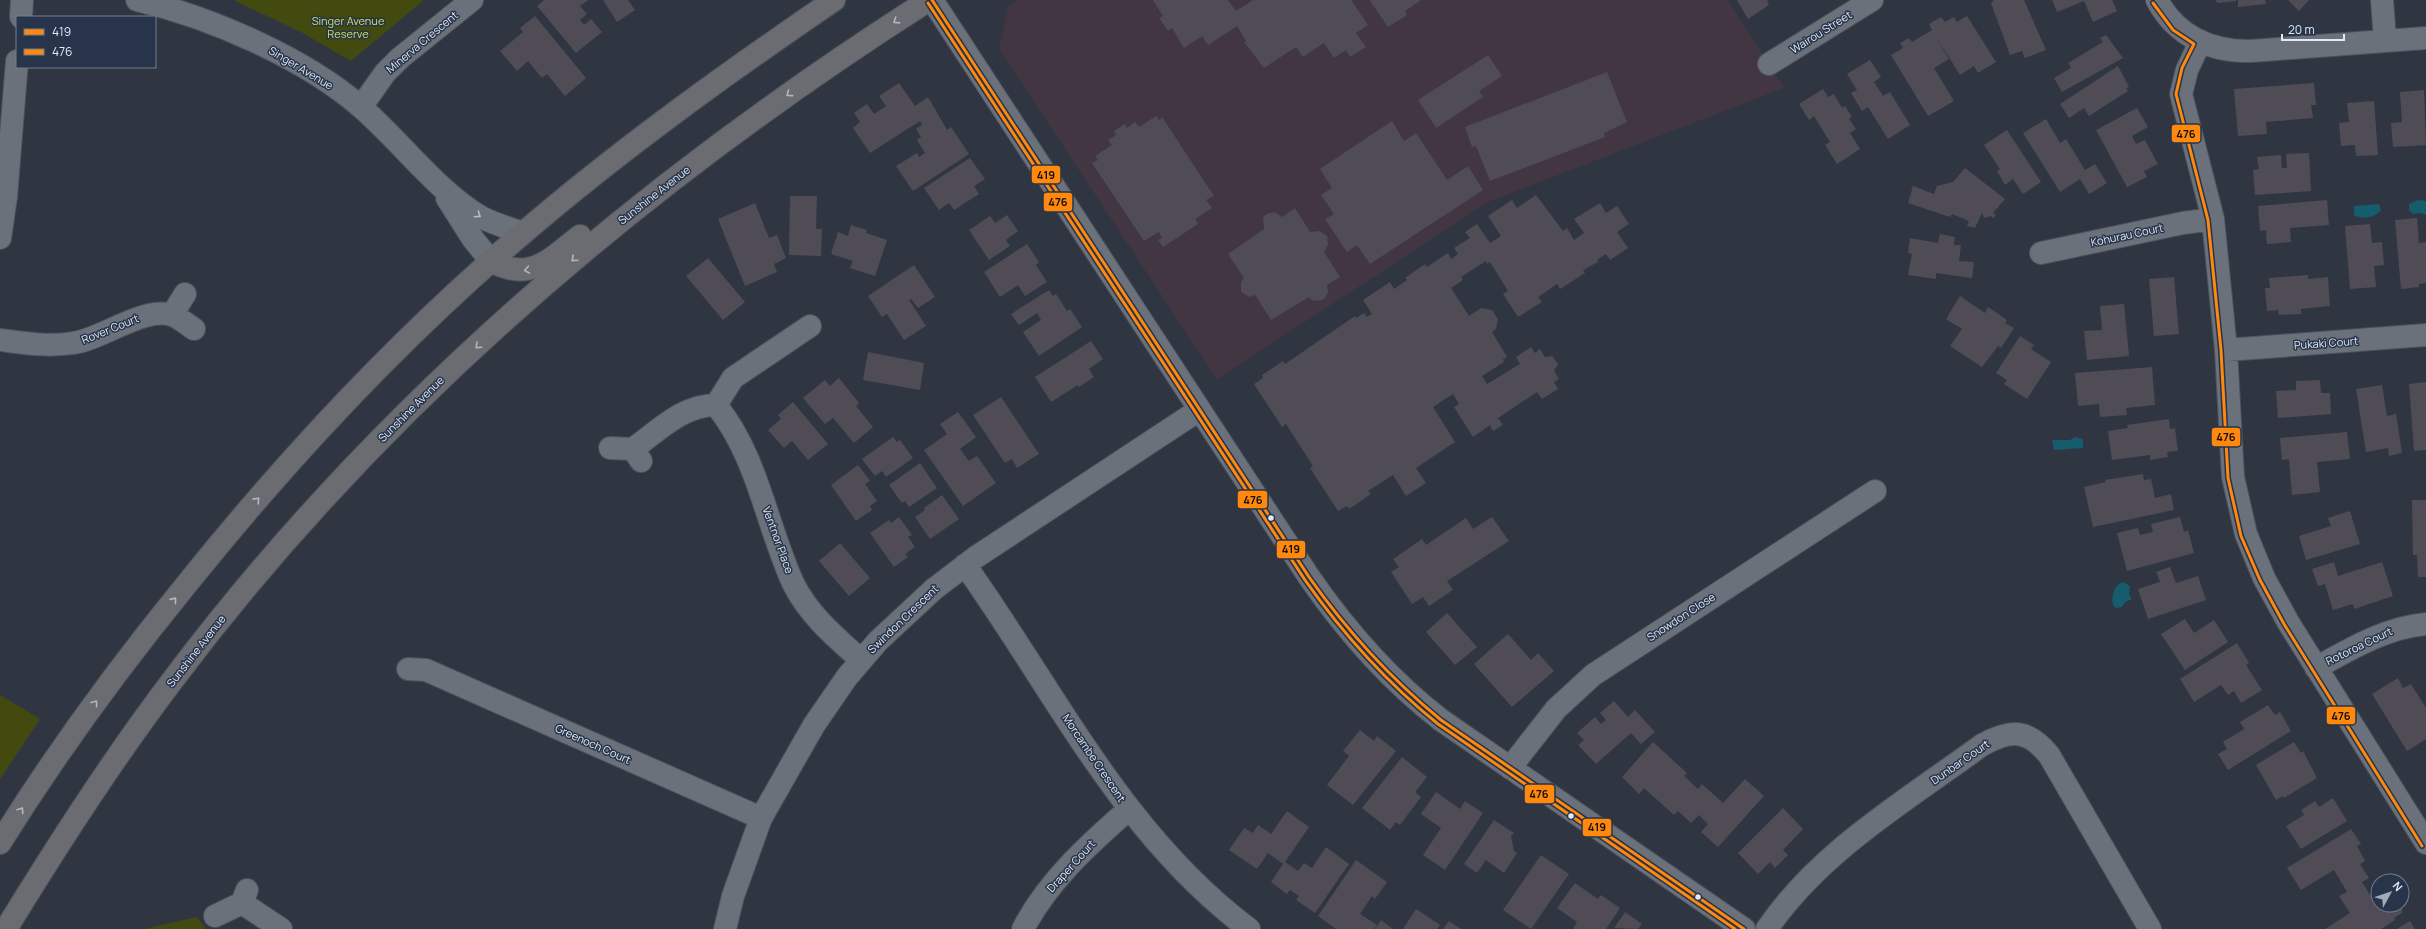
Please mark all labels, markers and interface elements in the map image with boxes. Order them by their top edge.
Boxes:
street label: Minerva Crescent [383,7,461,76]
street label: Wairou Street [1787,7,1854,56]
park label: Singer Avenue Reserve [312,13,385,41]
legend [16,16,156,68]
one-way arrow [893,16,900,24]
scale bar [2282,16,2344,42]
text: 20 m [2288,21,2315,38]
text: 419 [52,23,71,40]
street label: Singer Avenue [266,42,337,93]
text: 476 [52,43,73,60]
one-way arrow [786,90,793,97]
line badge: 476 [2171,124,2201,143]
text: 476 [2176,126,2196,141]
street label: Sunshine Avenue [615,161,693,227]
line badge: 419 [1031,165,1061,184]
text: 419 [1037,167,1055,182]
line badge: 476 [1043,192,1073,212]
text: 476 [1048,194,1068,209]
one-way arrow [474,210,481,217]
street label: Kohurau Court [2089,220,2164,249]
one-way arrow [572,254,579,261]
one-way arrow [524,265,530,273]
street label: Rover Court [79,310,141,347]
street label: Pukaki Court [2293,333,2359,352]
one-way arrow [475,341,483,349]
street label: Sunshine Avenue [374,372,447,445]
line badge: 476 [2211,427,2241,447]
text: 476 [2216,429,2236,444]
line badge: 476 [1237,490,1268,509]
text: 476 [1243,492,1263,507]
one-way arrow [252,497,259,505]
street label: Ventnor Place [759,504,798,576]
unlabelled marker [1266,513,1276,523]
line badge: 419 [1276,540,1306,559]
text: 419 [1282,541,1300,556]
street label: Swindon Crescent [864,581,941,656]
street label: Snowdon Close [1644,589,1718,644]
one-way arrow [169,597,176,605]
street label: Sunshine Avenue [163,611,229,690]
street label: Rotoroa Court [2323,623,2394,668]
one-way arrow [90,700,97,707]
line badge: 476 [2326,706,2356,725]
text: 476 [2331,708,2351,723]
street label: Morcambe Crescent [1059,711,1130,805]
street label: Greenoch Court [553,720,633,767]
street label: Dunbar Court [1927,736,1992,787]
line badge: 476 [1524,784,1555,804]
text: 476 [1529,786,1549,801]
one-way arrow [16,808,23,815]
unlabelled marker [1566,811,1576,821]
line badge: 419 [1582,818,1612,837]
text: 419 [1588,819,1606,834]
street label: Draper Court [1043,836,1098,895]
north arrow [2370,873,2410,913]
text: N [2390,878,2406,894]
unlabelled marker [1693,892,1703,902]

